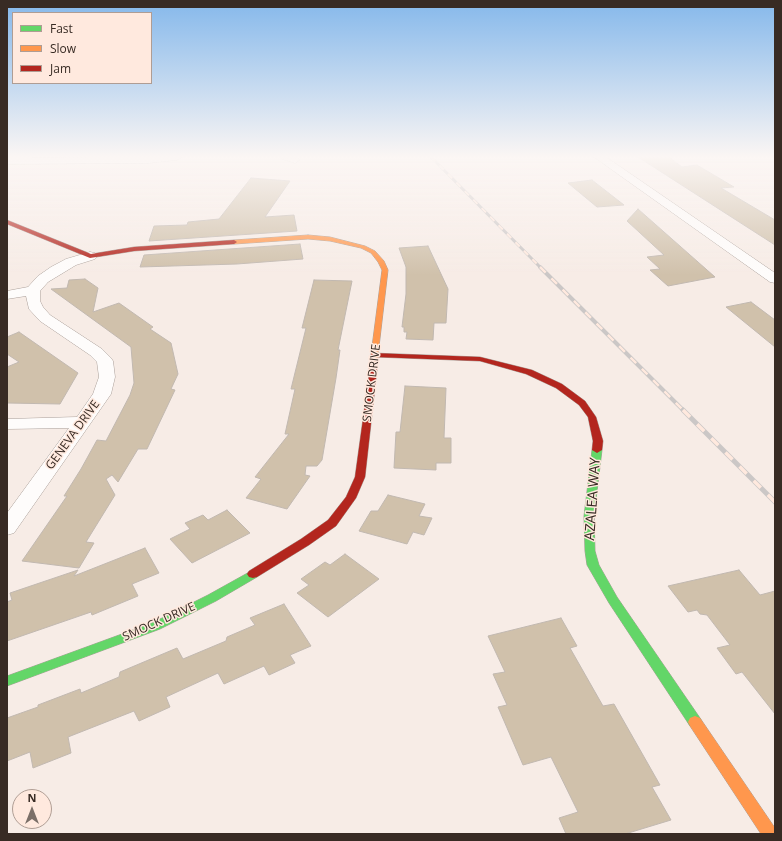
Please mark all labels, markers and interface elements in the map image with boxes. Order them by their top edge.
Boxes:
legend [12,12,152,84]
text: Fast [50,20,73,37]
text: Slow [50,40,76,57]
text: Jam [50,60,71,77]
street label: SMOCK DRIVE [360,343,384,423]
street label: GENEVA DRIVE [43,398,103,472]
street label: AZALEA WAY [582,457,604,541]
street label: SMOCK DRIVE [120,600,198,644]
north arrow [12,789,52,829]
text: N [28,790,36,805]

